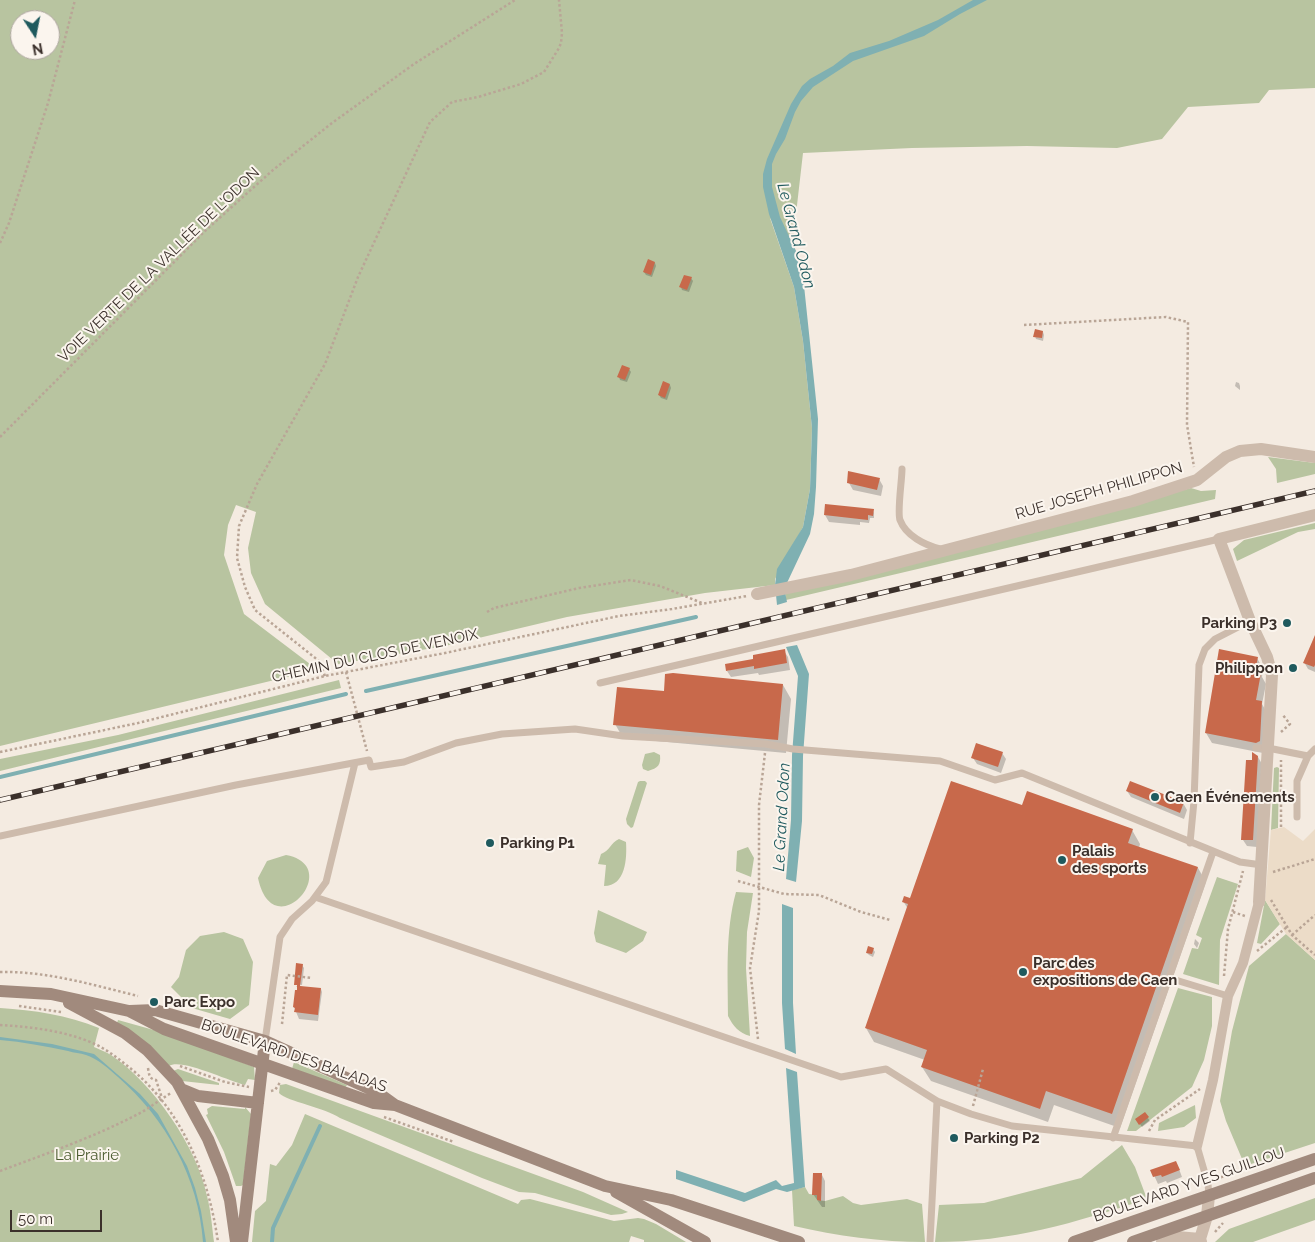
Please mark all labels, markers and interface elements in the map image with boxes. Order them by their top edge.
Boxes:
north arrow [10,10,60,60]
text: N [31,40,44,58]
street label: VOIE VERTE DE LA VALLÉE DE L'ODON [55,164,263,366]
water label: Le Grand Odon [773,181,819,291]
street label: RUE JOSEPH PHILIPPON [1013,458,1185,524]
place label: Parking P3 [1201,614,1277,632]
marker: Parking P3 [1281,617,1293,629]
street label: CHEMIN DU CLOS DE VENOIX [270,625,480,687]
place label: Philippon [1215,659,1283,677]
marker: Philippon [1287,662,1299,674]
water label: Le Grand Odon [770,762,794,872]
place label: Caen Événements [1165,788,1295,806]
marker: Caen Événements [1149,791,1161,803]
place label: Parking P1 [500,834,575,852]
marker: Parking P1 [484,837,496,849]
place label: Palais des sports [1072,842,1147,877]
marker: Palais des sports [1056,854,1068,866]
place label: Parc des expositions de Caen [1033,954,1177,989]
marker: Parc des expositions de Caen [1017,966,1029,978]
place label: Parc Expo [164,993,235,1011]
marker: Parc Expo [148,996,160,1008]
street label: BOULEVARD DES BALADAS [199,1016,389,1096]
place label: Parking P2 [964,1129,1040,1147]
marker: Parking P2 [948,1132,960,1144]
street label: BOULEVARD YVES GUILLOU [1091,1144,1287,1226]
park label: La Prairie [55,1146,119,1164]
scale bar [12,1200,105,1232]
text: 50 m [18,1210,53,1228]

